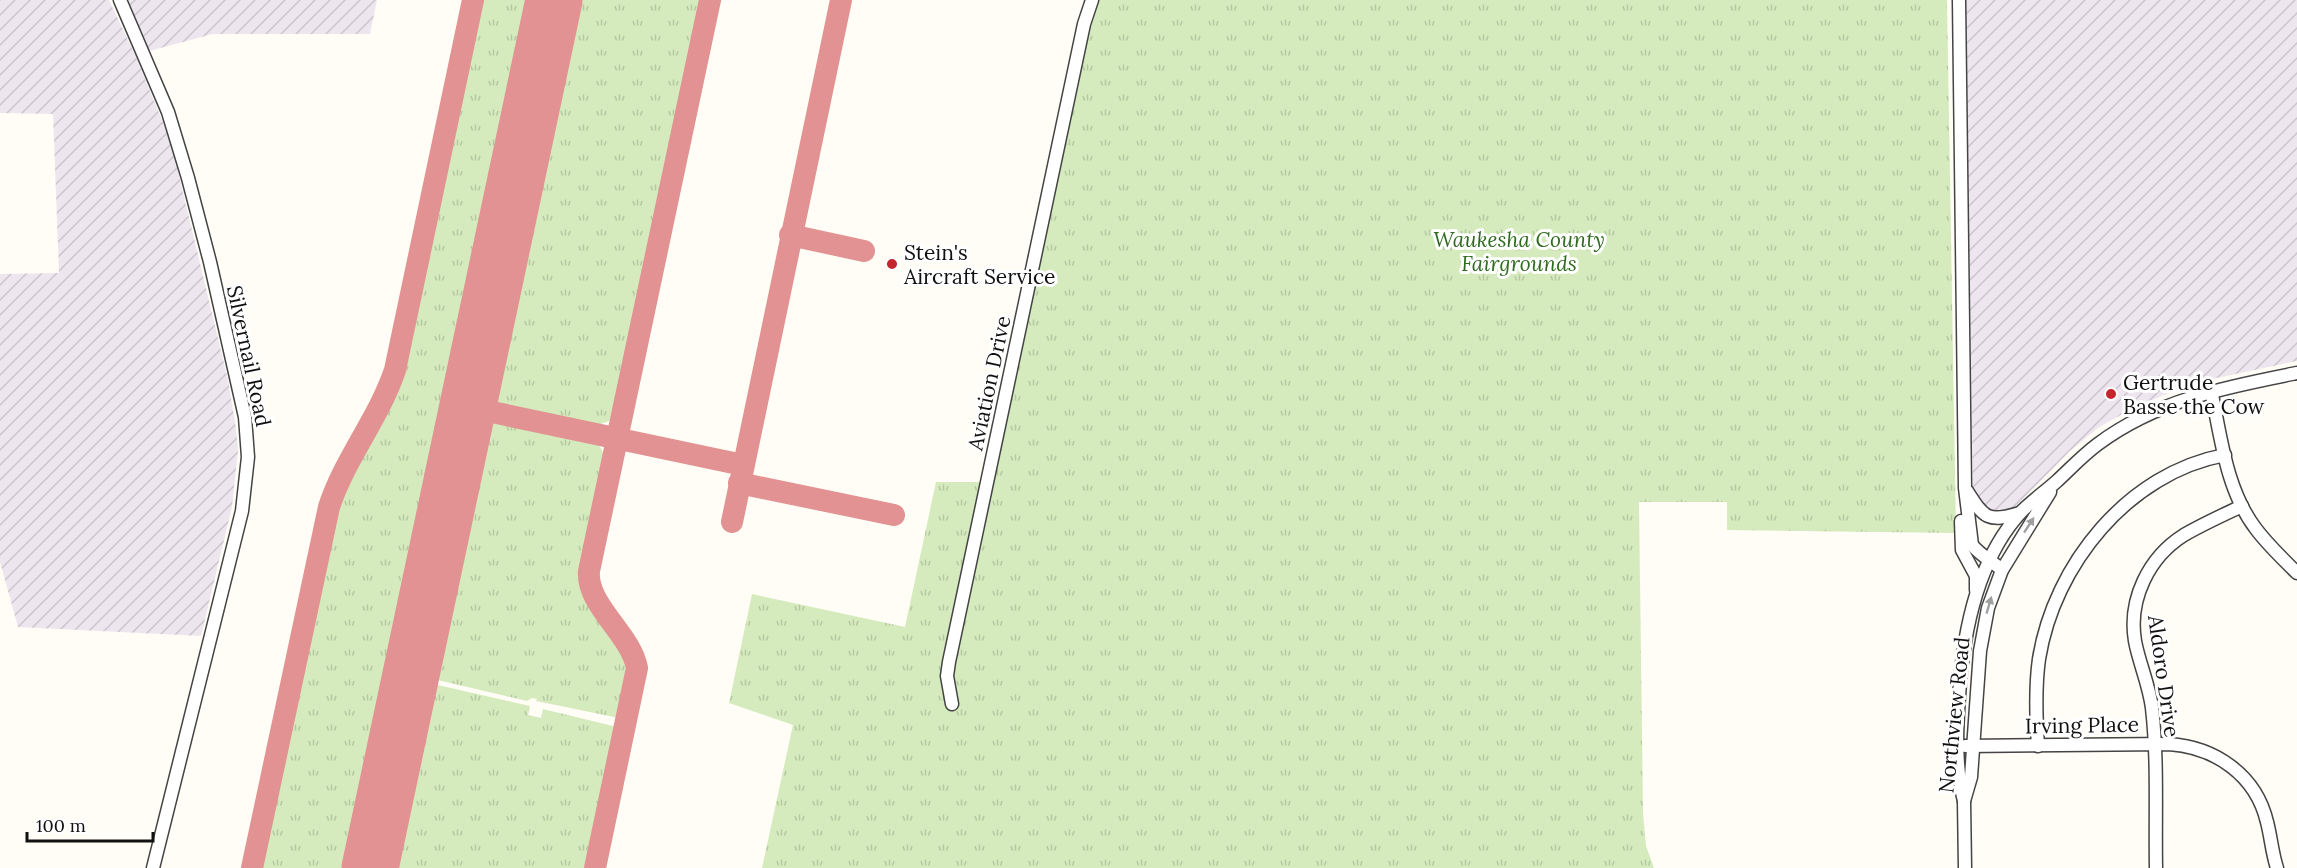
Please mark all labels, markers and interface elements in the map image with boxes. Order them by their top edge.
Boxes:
park label: Waukesha County Fairgrounds [1433,226,1605,277]
place label: Stein's Aircraft Service [903,239,1055,290]
marker: Stein's Aircraft Service [885,257,899,271]
street label: Silvernail Road [221,283,277,429]
street label: Aviation Drive [961,313,1016,454]
place label: Gertrude Basse the Cow [2123,369,2265,420]
marker: Gertrude Basse the Cow [2104,387,2118,401]
one-way arrow [2023,517,2034,533]
one-way arrow [1985,596,1994,614]
street label: Aldoro Drive [2142,612,2186,739]
street label: Northview Road [1932,636,1976,794]
street label: Irving Place [2025,711,2139,739]
scale bar [27,805,153,843]
text: 100 m [36,814,86,837]

